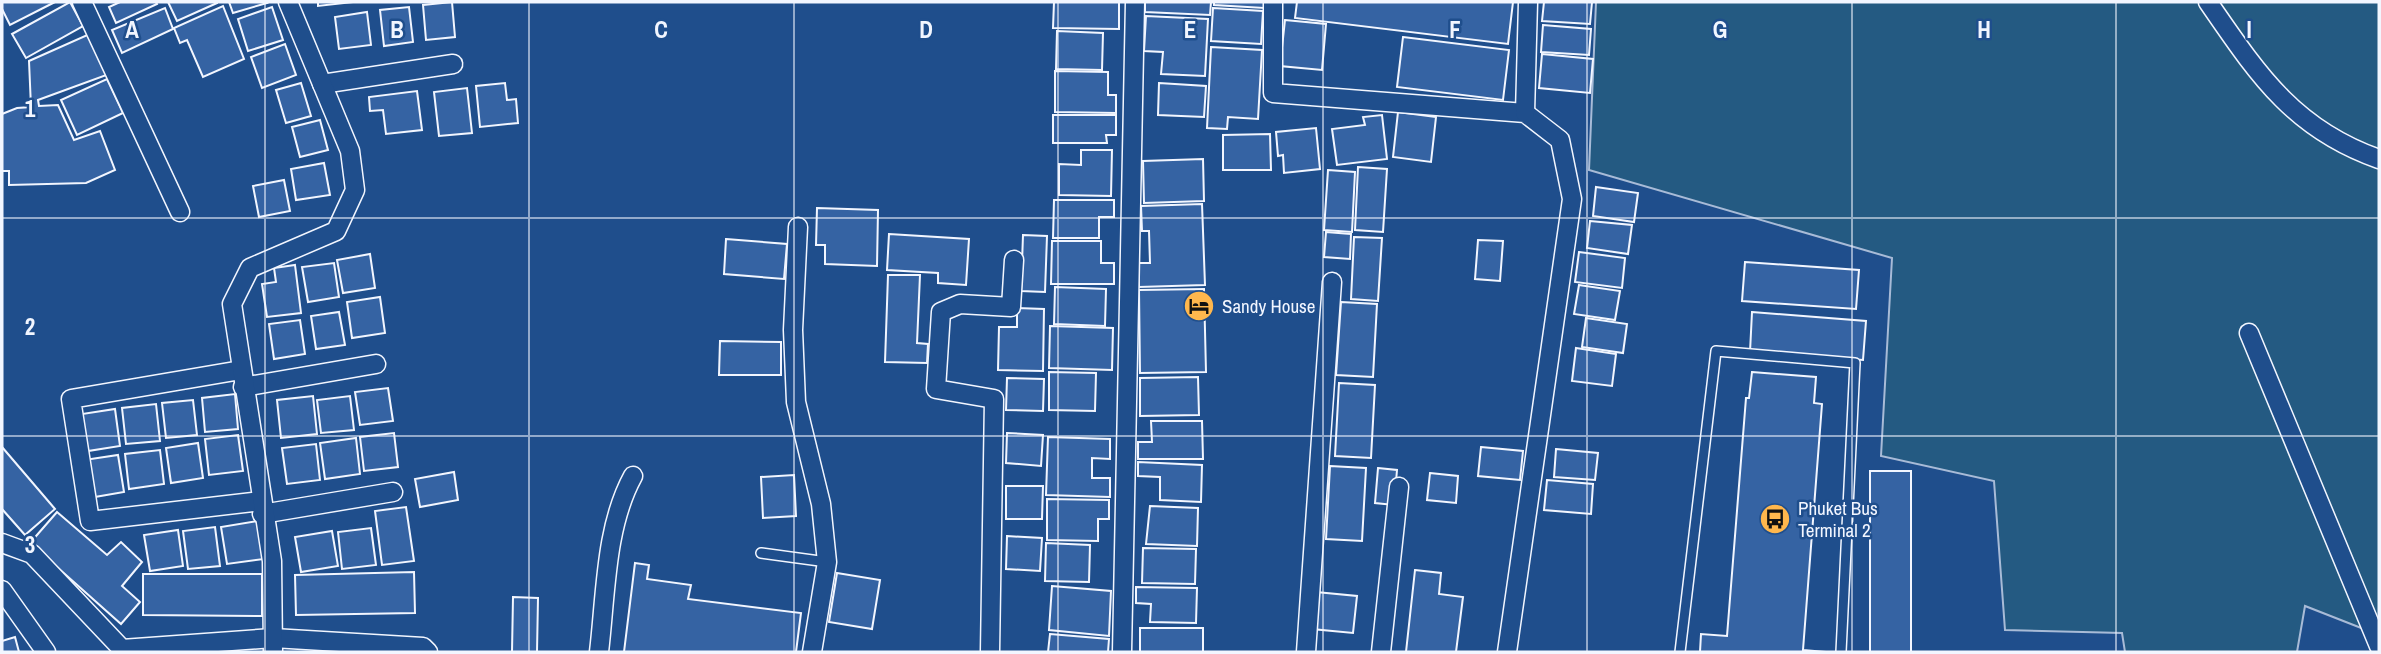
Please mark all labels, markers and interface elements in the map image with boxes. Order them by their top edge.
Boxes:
text: A [125,14,139,45]
text: B [390,14,404,45]
text: C [654,14,668,45]
text: D [919,14,933,45]
text: E [1184,14,1196,45]
text: F [1449,14,1461,45]
text: G [1713,14,1727,45]
text: H [1977,14,1991,45]
text: I [2246,14,2252,45]
text: 1 [25,93,36,124]
hotel icon: Sandy House [1182,289,1216,323]
place label: Sandy House [1222,293,1316,319]
text: 2 [25,311,35,342]
place label: Phuket Bus Terminal 2 [1798,495,1878,543]
bus stop icon: Phuket Bus Terminal 2 [1758,502,1792,536]
text: 3 [25,529,35,560]

